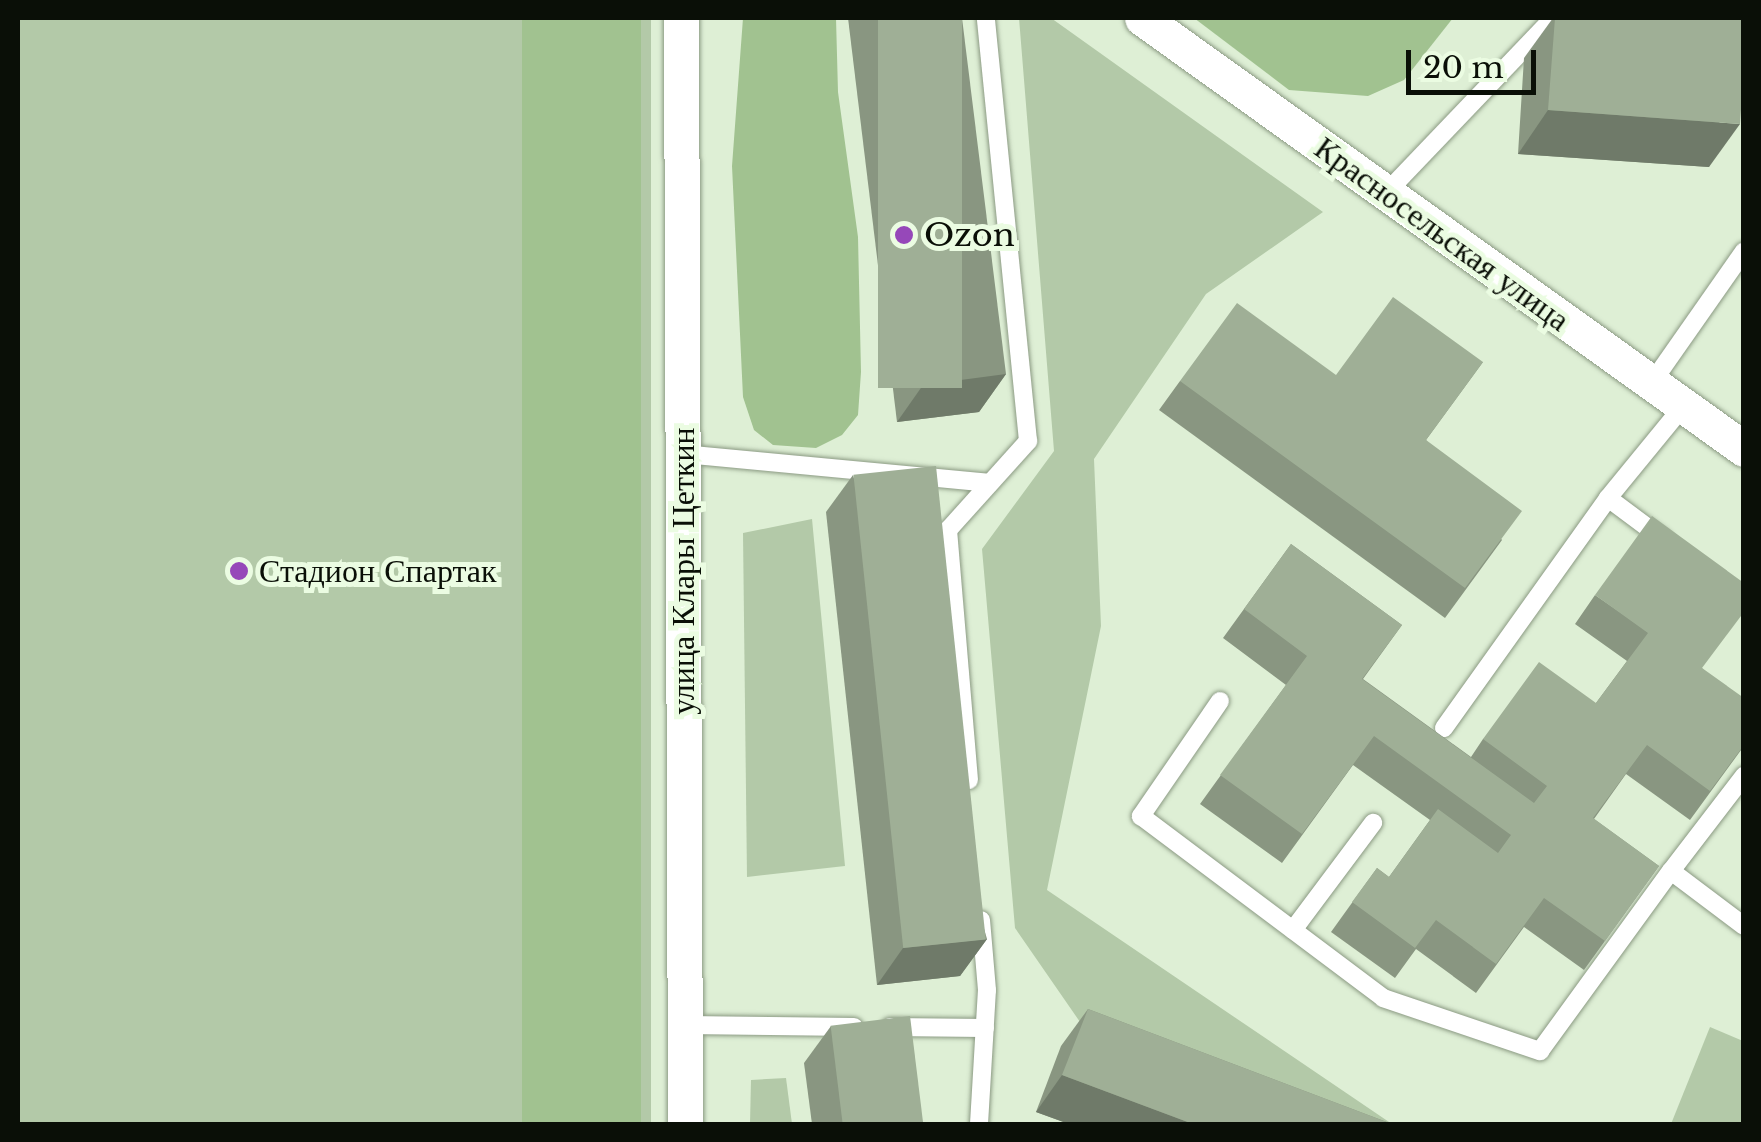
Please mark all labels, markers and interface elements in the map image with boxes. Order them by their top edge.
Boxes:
scale bar [1411,30,1541,92]
text: 20 m [1423,49,1504,86]
street label: Красносельская улица [1307,129,1577,339]
place label: Ozon [924,216,1015,254]
marker: Ozon [893,224,915,246]
street label: улица Клары Цеткин [664,427,702,715]
place label: Стадион Спартак [259,552,497,590]
marker: Стадион Спартак [228,560,250,582]

